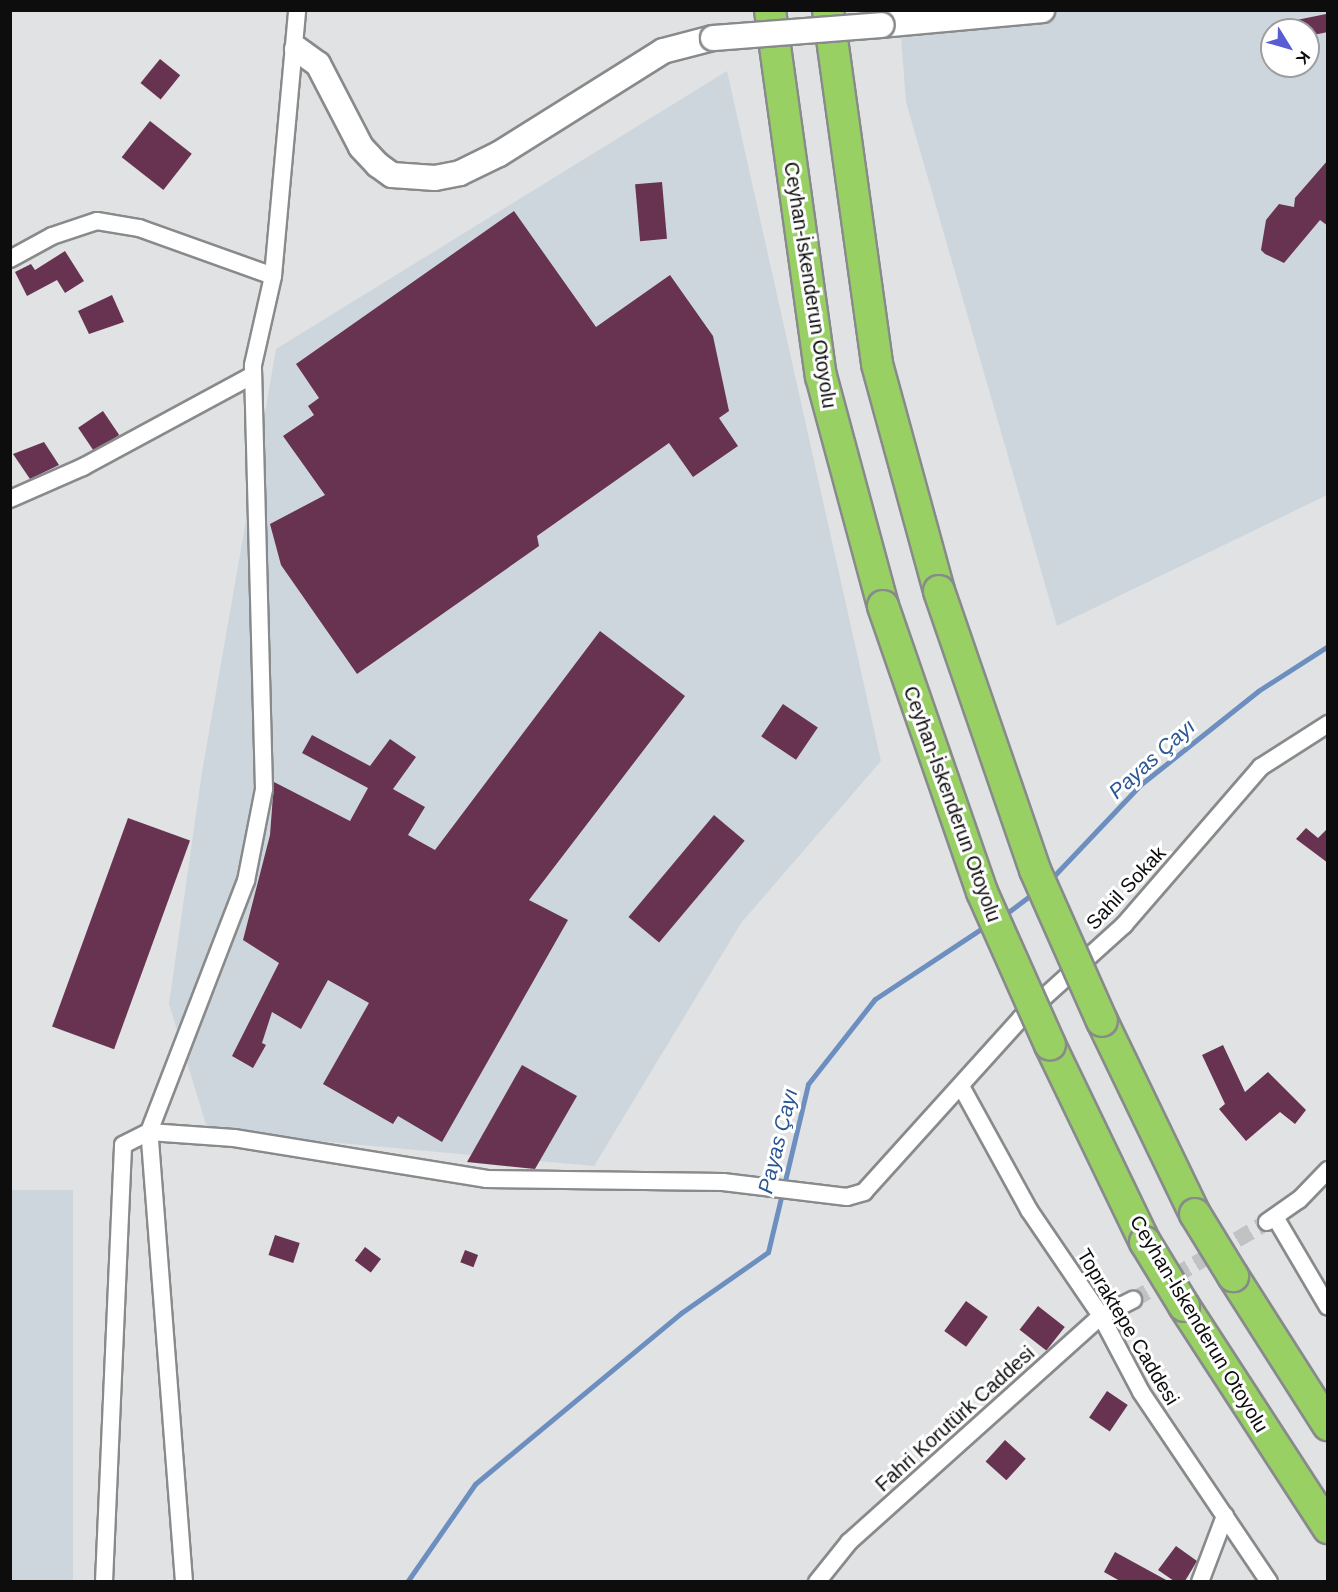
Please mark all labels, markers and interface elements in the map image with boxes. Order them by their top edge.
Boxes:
north arrow [1260,18,1320,78]
text: K [1293,48,1313,68]
street label: Ceyhan-İskenderun Otoyolu [779,160,841,410]
street label: Ceyhan-İskenderun Otoyolu [898,683,1006,925]
water label: Payas Çayı [1104,714,1200,804]
street label: Sahil Sokak [1081,841,1171,935]
water label: Payas Çayı [753,1086,803,1196]
street label: Ceyhan-İskenderun Otoyolu [1125,1211,1273,1437]
street label: Topraktepe Caddesi [1072,1245,1184,1409]
street label: Fahri Korutürk Caddesi [871,1341,1039,1497]

